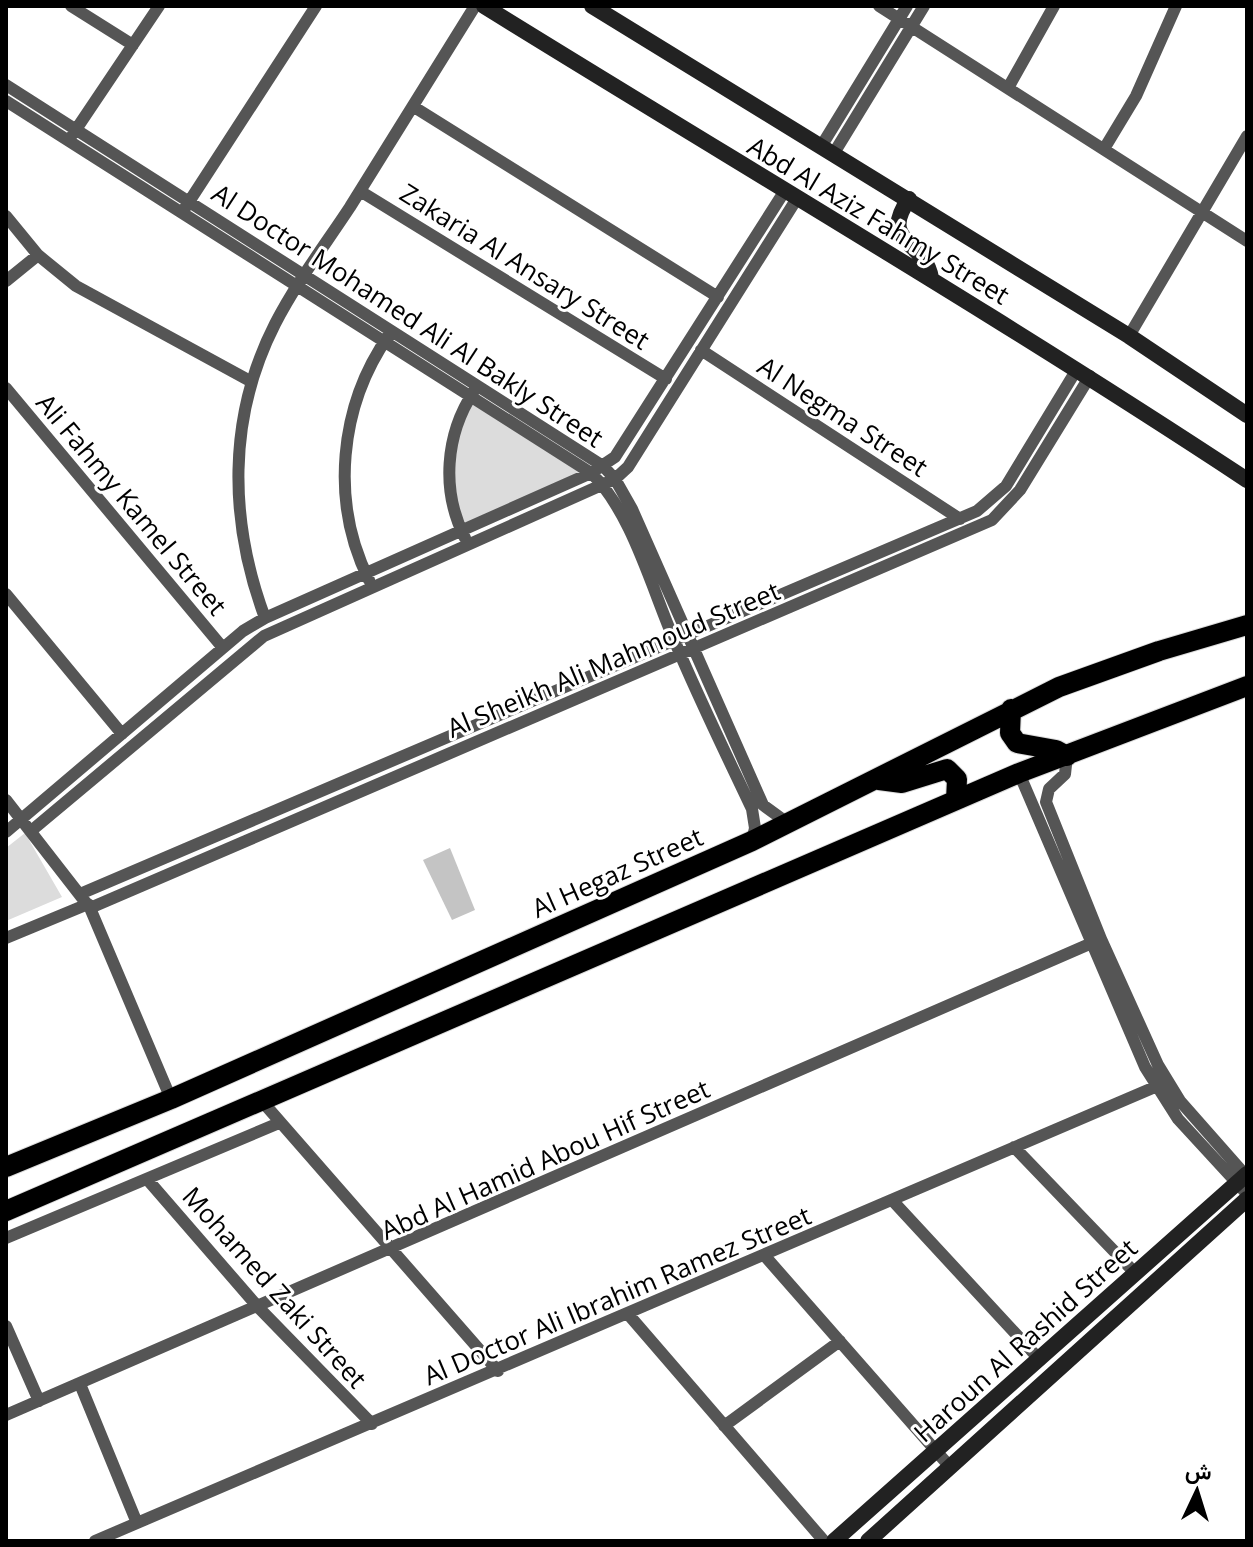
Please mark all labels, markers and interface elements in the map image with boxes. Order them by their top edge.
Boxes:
street label: Abd Al Aziz Fahmy Street [742,128,1016,312]
street label: Zakaria Al Ansary Street [393,174,657,358]
street label: Al Doctor Mohamed Ali Al Bakly Street [205,175,611,455]
street label: Al Negma Street [751,348,935,484]
street label: Ali Fahmy Kamel Street [29,386,235,622]
street label: Al Sheikh Ali Mahmoud Street [441,572,785,746]
street label: Al Hegaz Street [526,818,708,926]
street label: Abd Al Hamid Abou Hif Street [375,1070,715,1248]
street label: Mohamed Zaki Street [175,1178,375,1396]
street label: Al Doctor Ali Ibrahim Ramez Street [418,1197,816,1393]
street label: Haroun Al Rashid Street [906,1230,1144,1450]
north arrow [1157,1451,1237,1531]
text: ش [1184,1454,1213,1486]

